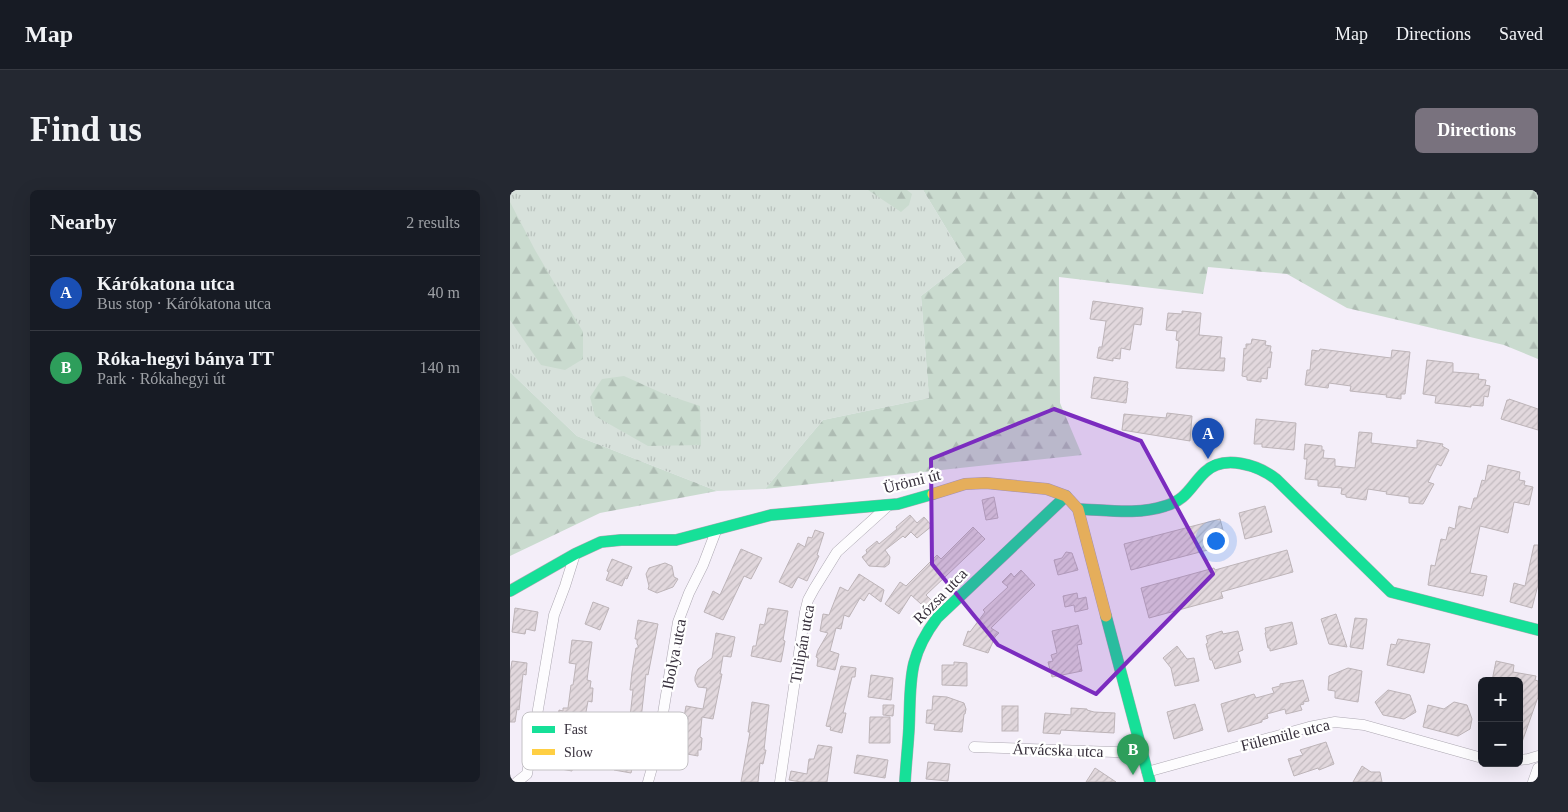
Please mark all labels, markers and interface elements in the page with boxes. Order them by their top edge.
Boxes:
text: Map [25,21,73,47]
text: Map [1335,24,1368,44]
text: Directions [1396,24,1471,44]
text: Saved [1499,24,1543,44]
button: Directions [1415,108,1538,153]
text: Find us [30,110,142,149]
text: Nearby [50,210,117,234]
text: 2 results [406,214,460,231]
text: Kárókatona utca [97,273,235,294]
text: A [60,284,72,301]
text: 40 m [428,284,460,301]
text: Bus stop · Kárókatona utca [97,295,271,312]
text: Róka-hegyi bánya TT [97,348,274,369]
text: B [61,359,71,376]
text: 140 m [420,359,460,376]
text: Park · Rókahegyi út [97,370,225,387]
pin: A [1192,418,1224,459]
street label: Ürömi út [882,466,943,496]
your location [1203,528,1229,554]
street label: Rózsa utca [910,565,970,627]
street label: Tulipán utca [787,603,818,685]
street label: Ibolya utca [659,617,690,691]
map controls [1478,677,1523,767]
button: + [1478,677,1523,722]
legend [522,712,688,770]
street label: Fülemüle utca [1239,716,1331,754]
text: Fast [564,722,587,737]
button: − [1478,722,1523,767]
pin: B [1117,734,1149,775]
street label: Árvácska utca [1012,739,1104,760]
text: Slow [564,745,594,760]

